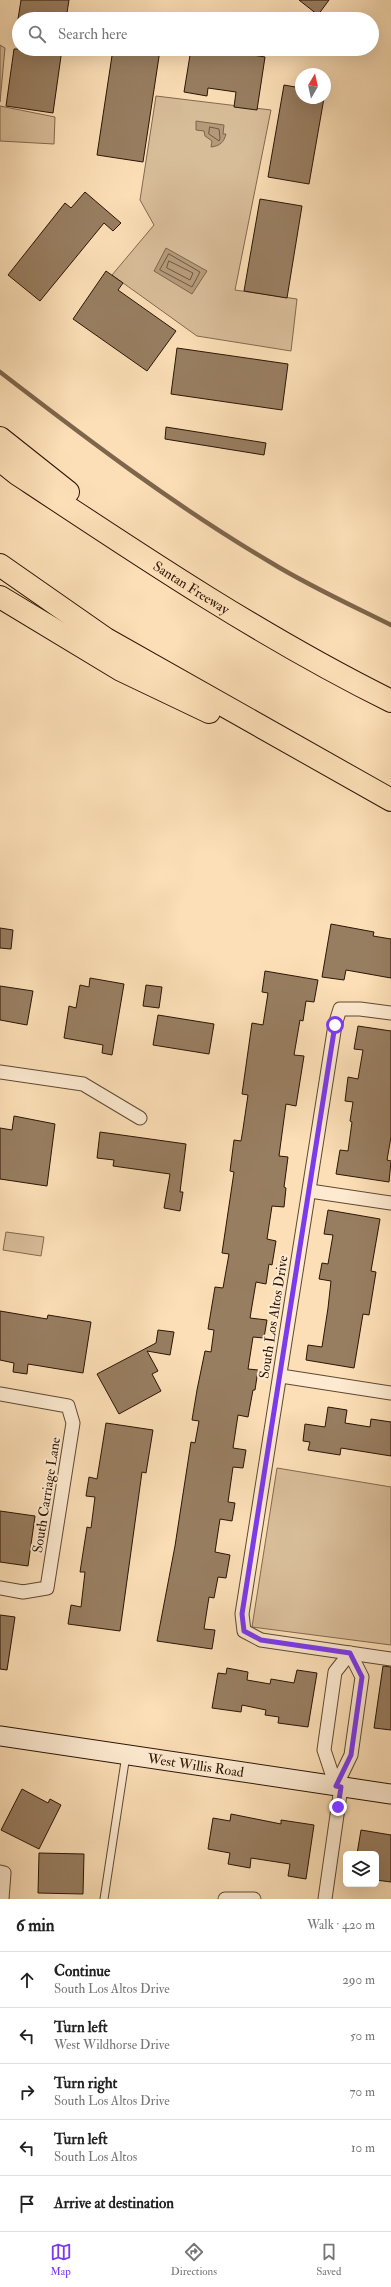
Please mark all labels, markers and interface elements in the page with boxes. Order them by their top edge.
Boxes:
search box [12,12,379,56]
icon: search [26,23,48,45]
text: Search here [58,25,127,44]
north arrow [295,68,331,104]
street label: Santan Freeway [150,557,233,619]
route start [326,1016,344,1034]
street label: South Los Altos Drive [255,1254,292,1380]
street label: South Carriage Lane [29,1436,64,1554]
street label: West Willis Road [146,1750,245,1781]
route end [329,1798,347,1816]
map controls [343,1851,379,1887]
button: layers [343,1851,379,1887]
text: 6 min [16,1915,55,1936]
text: Walk · 420 m [307,1917,375,1933]
text: Continue [54,1962,110,1981]
icon: ahead [16,1969,38,1991]
text: 290 m [342,1972,375,1988]
text: South Los Altos Drive [54,1981,170,1997]
text: Turn left [54,2018,108,2037]
icon: left [16,2025,38,2047]
text: 50 m [350,2028,375,2044]
text: West Wildhorse Drive [54,2037,170,2053]
text: Turn right [54,2074,117,2093]
icon: right [16,2081,38,2103]
text: 70 m [350,2084,375,2100]
text: South Los Altos Drive [54,2093,170,2109]
text: Turn left [54,2130,108,2149]
icon: left [16,2137,38,2159]
text: 10 m [351,2140,375,2156]
text: South Los Altos [54,2149,137,2165]
icon: arrive [16,2193,38,2215]
text: Arrive at destination [54,2194,174,2213]
tab: Map [50,2241,72,2278]
tab: Directions [171,2241,217,2278]
tab: Saved [316,2241,341,2278]

